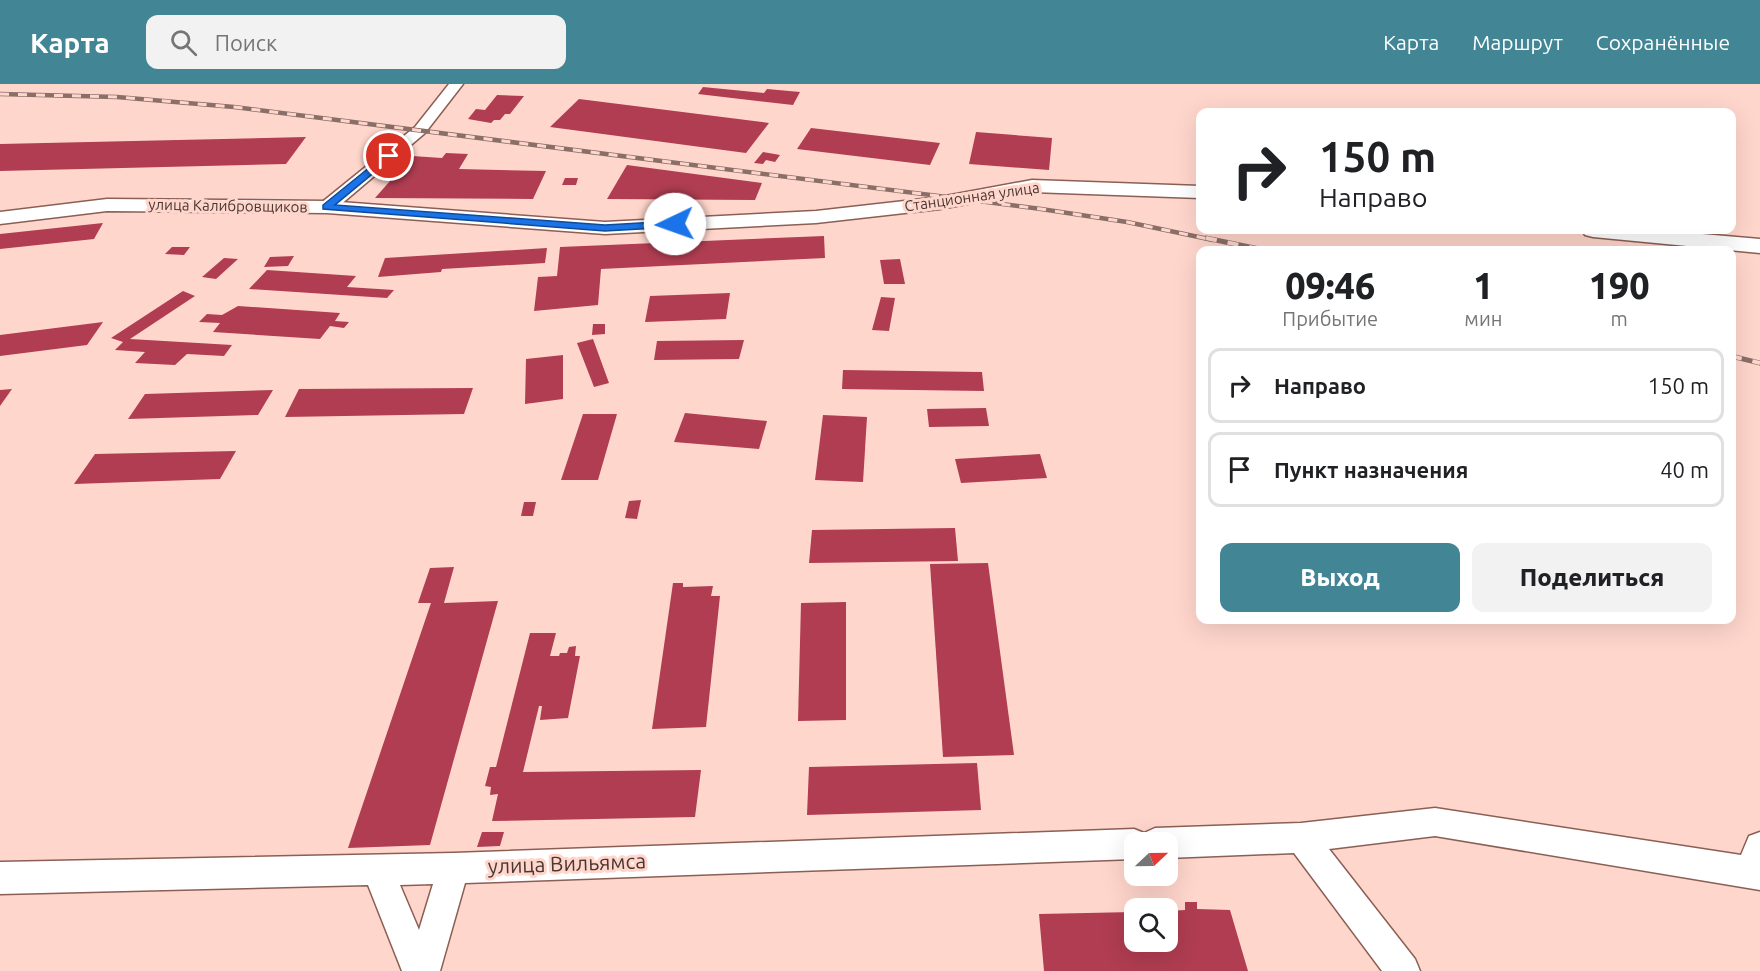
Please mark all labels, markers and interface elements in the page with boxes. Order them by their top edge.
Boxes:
search box [146,15,566,69]
icon: search [167,26,200,59]
text: Карта [30,27,110,58]
text: Поиск [215,30,277,55]
text: Карта [1383,30,1439,54]
text: Маршрут [1472,30,1563,54]
text: Сохранённые [1596,30,1730,54]
pin [363,130,414,181]
icon: right [1220,132,1298,210]
text: 150 m [1319,133,1436,180]
icon: arrive [372,139,405,172]
street label: Станционная улица [903,179,1041,214]
text: Направо [1319,182,1428,212]
position arrow [643,192,707,256]
street label: улица Калибровщиков [148,196,308,215]
text: 09:46 [1285,265,1375,306]
text: 1 [1473,265,1494,306]
text: 190 [1589,265,1650,306]
text: Прибытие [1282,307,1378,330]
text: мин [1464,307,1502,330]
text: m [1611,307,1628,330]
icon: right [1223,369,1256,402]
text: Направо [1274,373,1366,398]
text: 150 m [1648,373,1709,398]
icon: arrive [1223,453,1256,486]
text: Пункт назначения [1274,457,1468,482]
text: 40 m [1660,457,1709,482]
button: Выход [1220,543,1460,612]
button: Поделиться [1472,543,1712,612]
north arrow [1124,832,1178,886]
map controls [1124,832,1178,952]
street label: улица Вильямса [487,848,647,878]
button: search [1124,898,1178,952]

